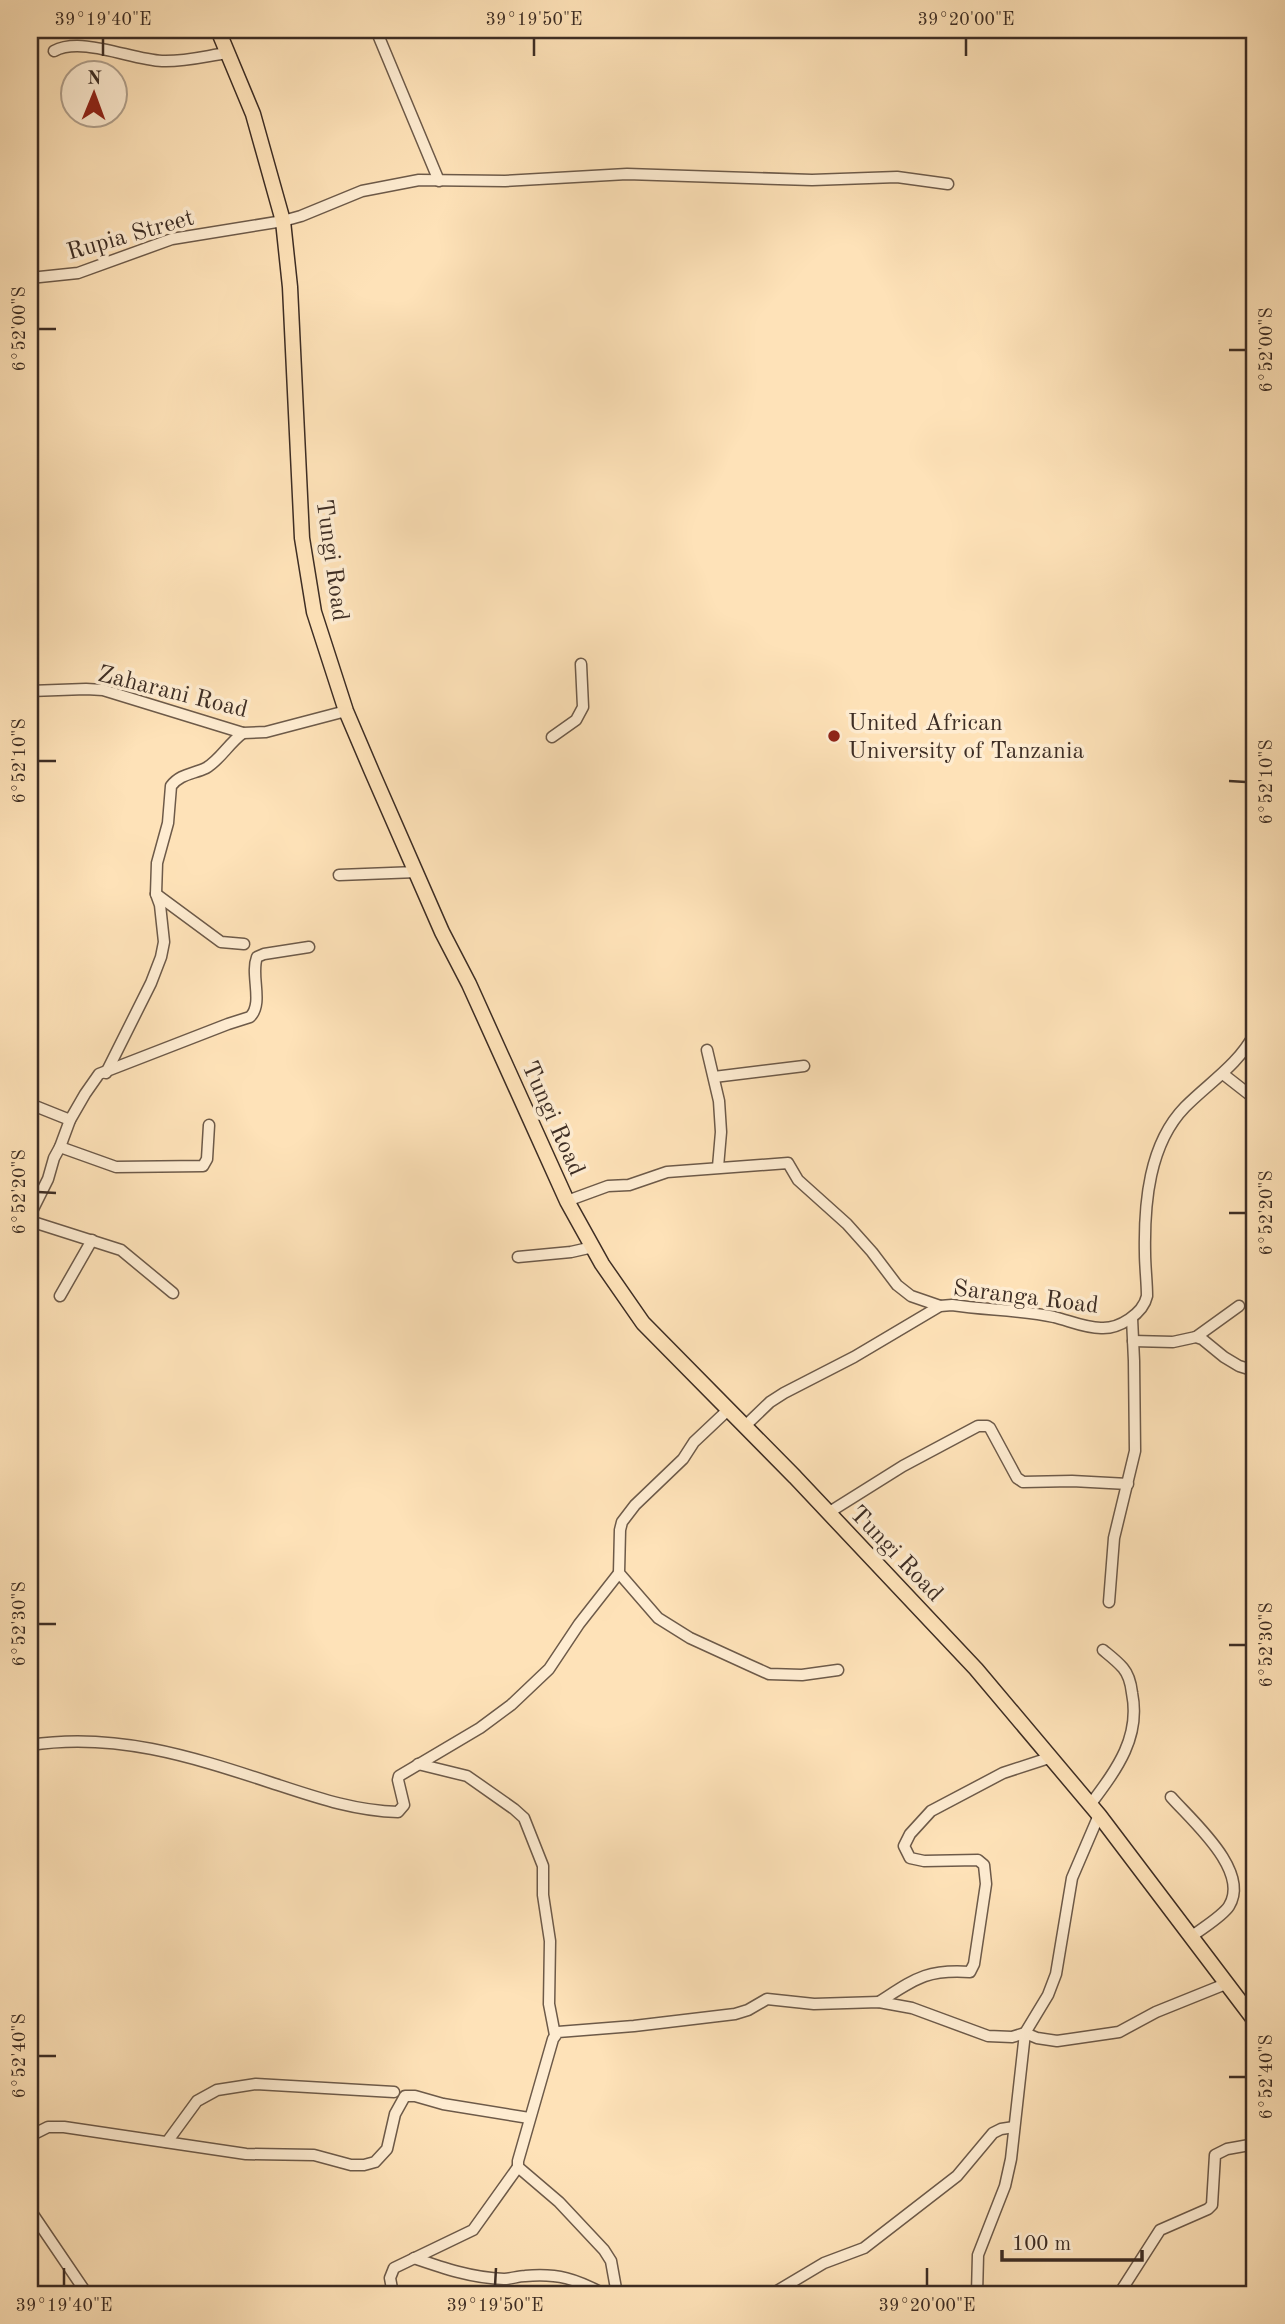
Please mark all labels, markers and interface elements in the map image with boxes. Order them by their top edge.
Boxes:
text: 39°19'40"E [55,11,151,29]
text: 39°19'50"E [486,11,582,29]
text: 39°20'00"E [918,11,1014,29]
north arrow [60,60,130,130]
text: N [87,70,102,89]
street label: Rupia Street [64,206,197,266]
text: 6°52'00"S [11,286,29,372]
text: 6°52'00"S [1258,307,1276,393]
street label: Tungi Road [311,498,351,623]
street label: Zaharani Road [95,663,250,723]
place label: United African University of Tanzania [848,712,1084,764]
text: 6°52'10"S [11,718,29,804]
marker: United African University of Tanzania [826,728,842,744]
text: 6°52'10"S [1258,739,1276,825]
street label: Tungi Road [516,1058,588,1180]
text: 6°52'20"S [11,1149,29,1235]
text: 6°52'20"S [1258,1170,1276,1256]
street label: Saranga Road [952,1277,1100,1319]
street label: Tungi Road [844,1502,947,1607]
text: 6°52'30"S [11,1581,29,1667]
text: 6°52'30"S [1258,1602,1276,1688]
text: 6°52'40"S [11,2013,29,2099]
text: 6°52'40"S [1258,2034,1276,2120]
scale bar [1002,2219,1142,2263]
text: 100 m [1012,2234,1071,2255]
text: 39°19'40"E [16,2297,112,2315]
text: 39°19'50"E [447,2297,543,2315]
text: 39°20'00"E [879,2297,975,2315]

